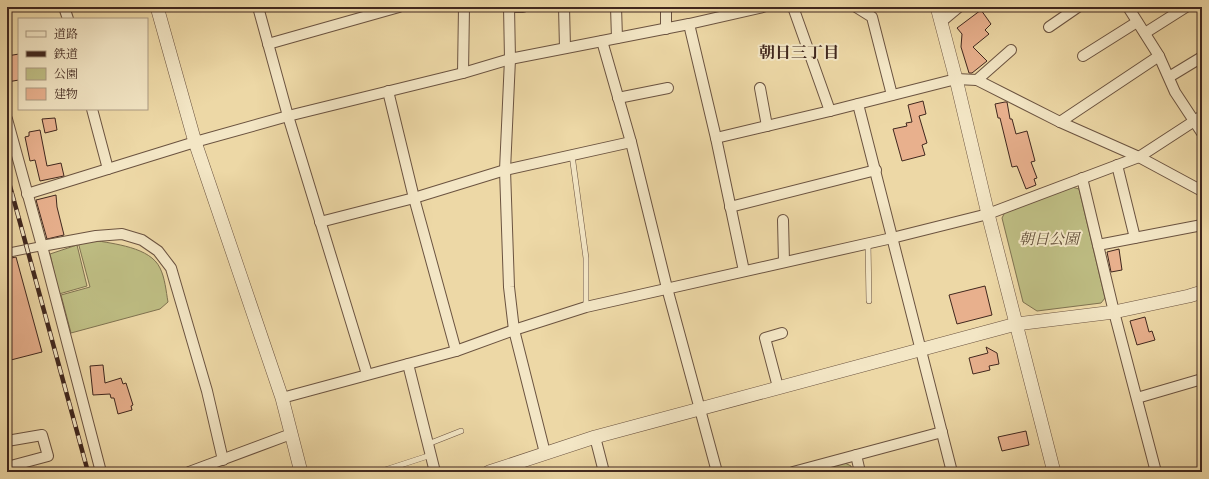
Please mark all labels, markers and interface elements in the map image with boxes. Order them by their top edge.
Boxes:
legend [18,18,148,110]
text: 道路 [54,27,78,41]
district label: 朝日三丁目 [759,43,839,62]
text: 鉄道 [53,47,78,61]
text: 公園 [54,67,78,81]
text: 建物 [54,87,78,101]
park label: 朝日公園 [1019,230,1082,248]

